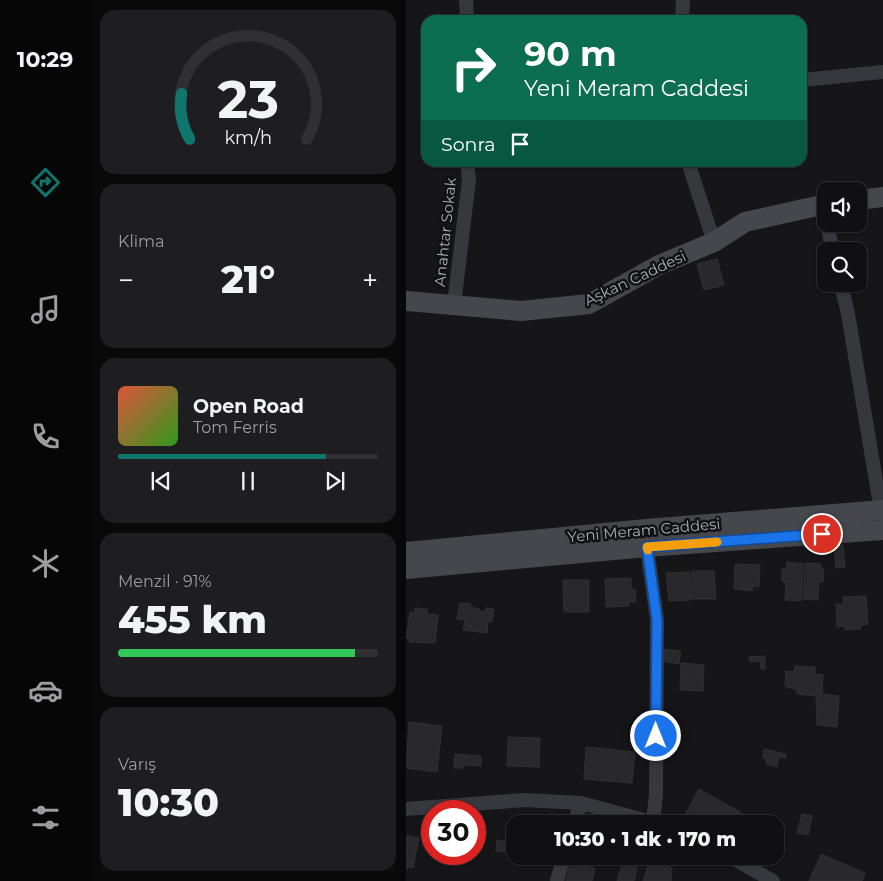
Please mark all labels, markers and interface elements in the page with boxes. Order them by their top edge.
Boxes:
text: 90 m [524,32,617,75]
icon: right [441,35,506,100]
text: 10:29 [17,46,73,73]
text: 23 [217,68,279,131]
text: Yeni Meram Caddesi [524,75,749,102]
text: km/h [224,127,272,148]
icon: arrive [506,130,534,158]
text: Sonra [441,133,496,156]
icon: directions [28,165,63,200]
street label: Anahtar Sokak [430,176,460,288]
map controls [817,182,867,292]
button: sound [817,182,867,232]
text: Klima [118,232,164,251]
button: search [817,242,867,292]
street label: Aşkan Caddesi [581,246,689,310]
text: 21° [221,256,275,303]
text: − [118,263,134,297]
text: + [362,263,378,297]
icon: music [28,292,63,327]
text: Open Road [193,395,304,418]
text: Tom Ferris [193,418,277,437]
icon: phone [28,419,63,454]
icon: previous [147,467,175,495]
icon: pause [234,467,262,495]
icon: next [321,467,349,495]
pin [801,513,843,555]
street label: Yeni Meram Caddesi [567,514,721,546]
icon: arrive [808,520,836,548]
icon: climate [28,546,63,581]
text: Menzil · 91% [118,572,212,591]
text: 455 km [118,596,267,643]
icon: car [28,673,63,708]
position arrow [629,709,681,761]
text: Varış [118,755,156,774]
text: 10:30 [118,779,219,826]
icon: filters [28,800,63,835]
speed limit sign: 30 [421,800,486,865]
text: 10:30 · 1 dk · 170 m [554,828,736,851]

